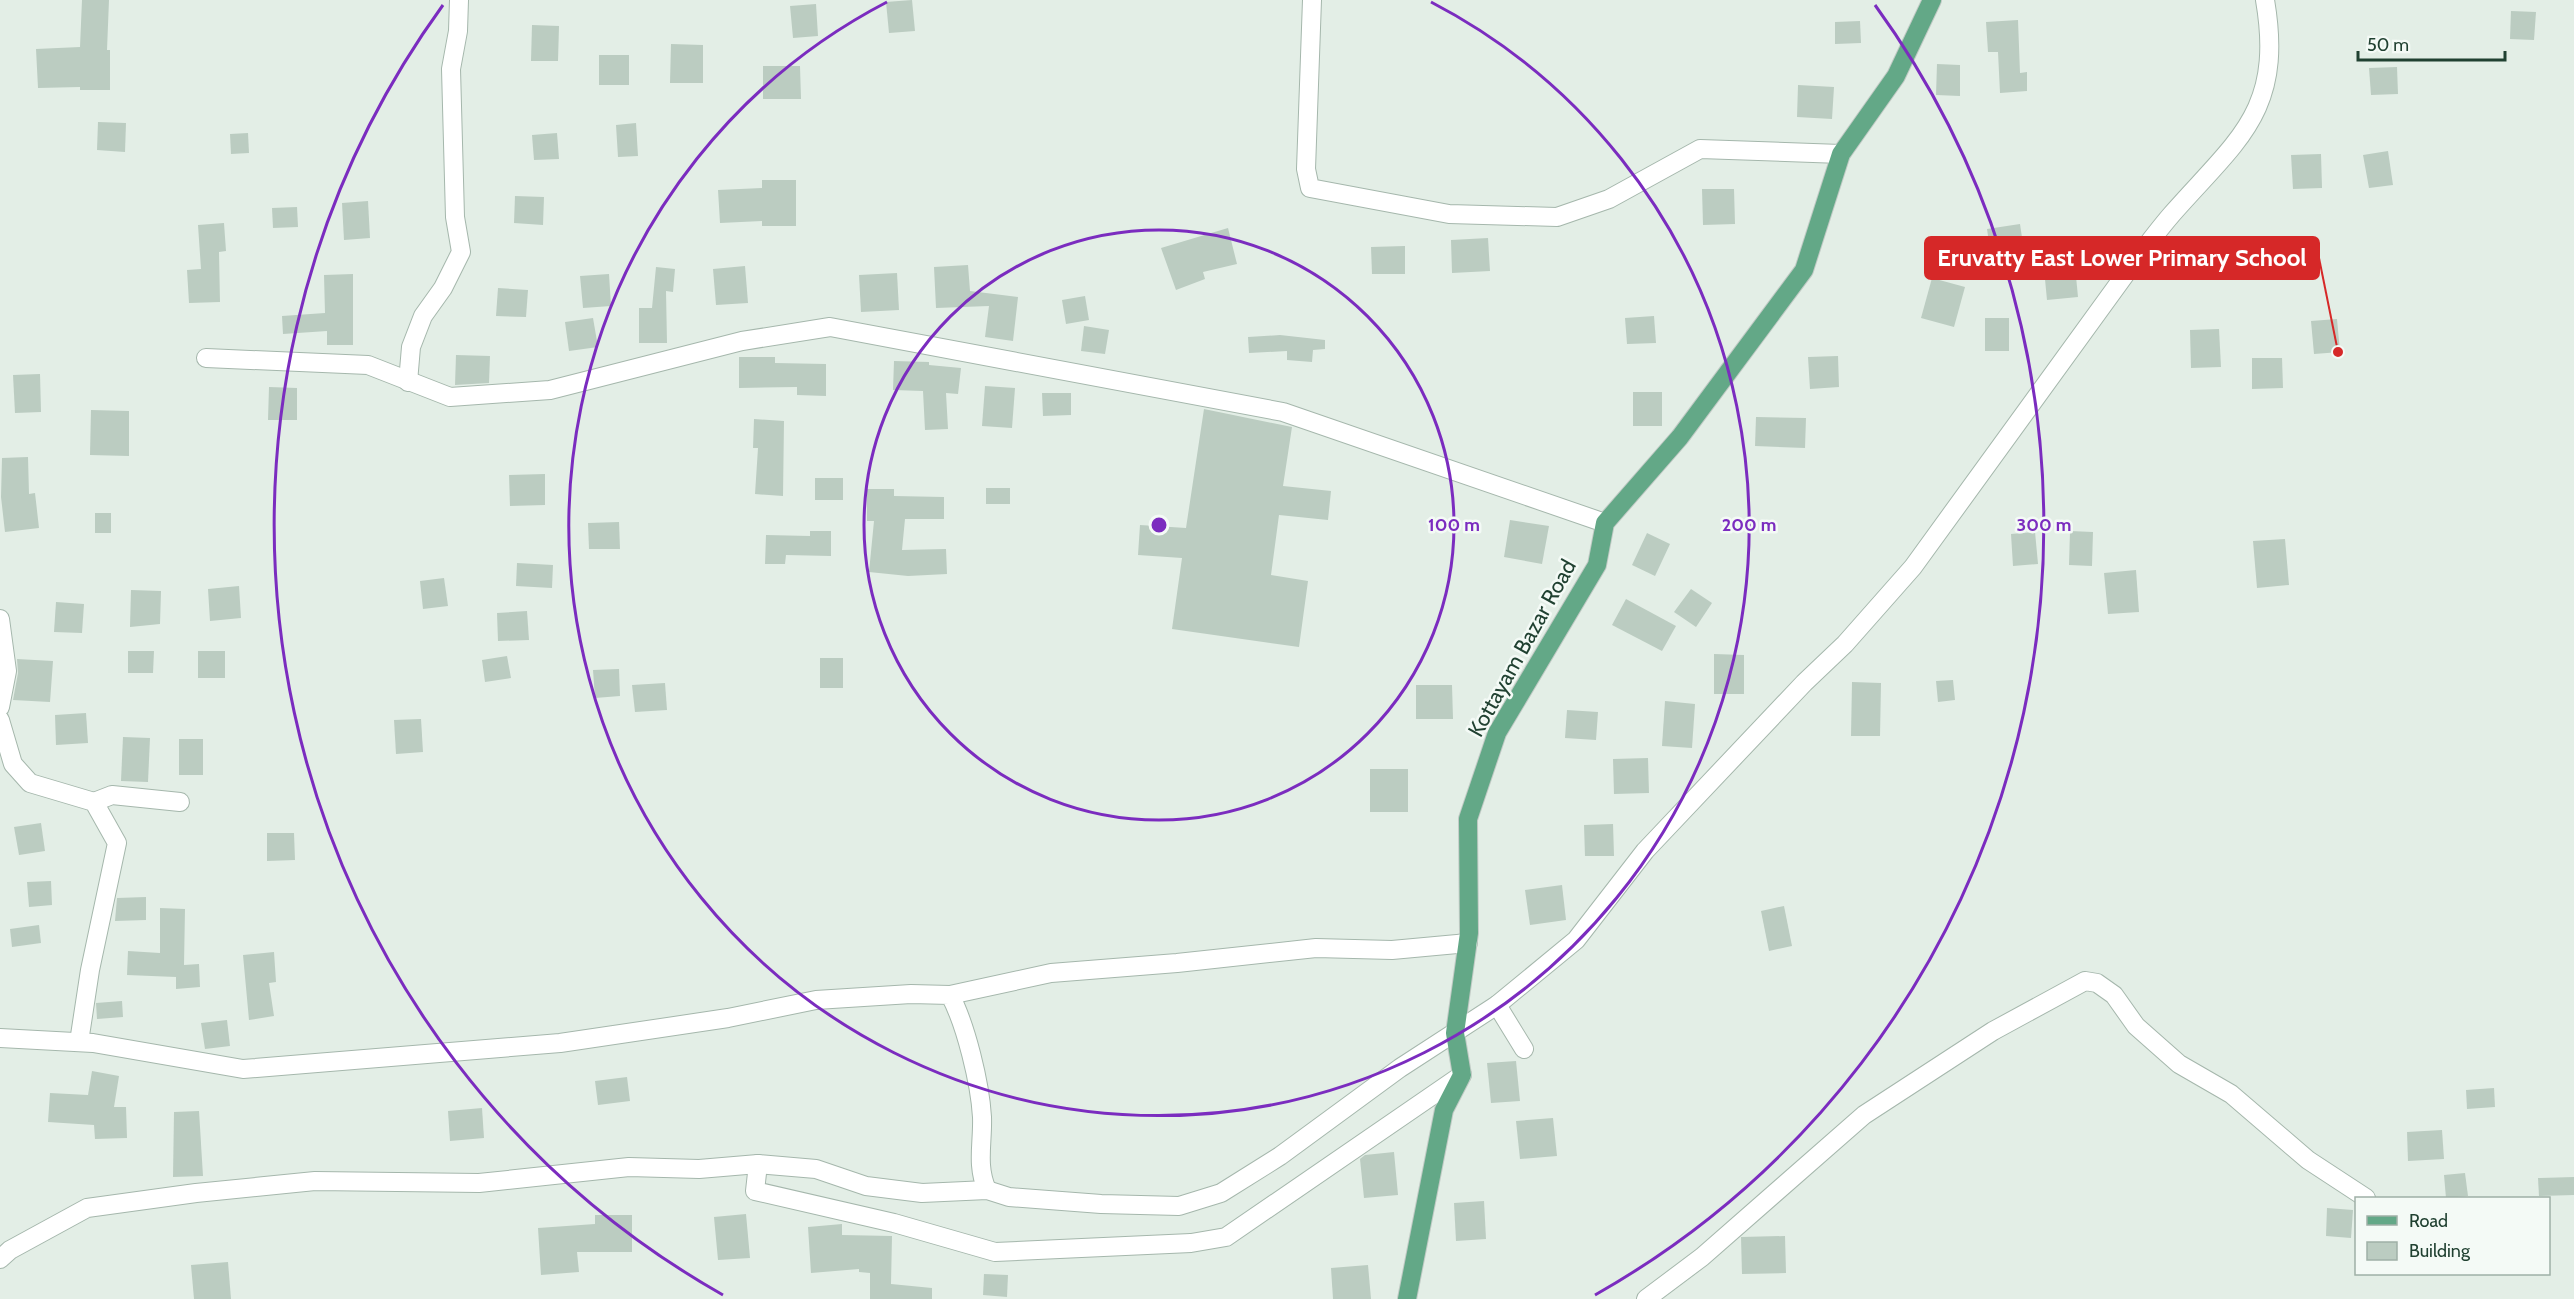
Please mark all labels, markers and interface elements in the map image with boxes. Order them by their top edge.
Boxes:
scale bar [2358,24,2505,62]
text: 50 m [2367,34,2409,56]
callout: Eruvatty East Lower Primary School [1925,237,2319,279]
text: Eruvatty East Lower Primary School [1937,243,2307,272]
text: 100 m [1428,514,1480,536]
text: 200 m [1722,514,1776,536]
text: 300 m [2017,514,2071,536]
centre of rings [1149,515,1169,535]
street label: Kottayam Bazar Road [1462,555,1582,741]
legend [2355,1197,2550,1275]
text: Road [2409,1210,2448,1232]
text: Building [2409,1240,2471,1262]

